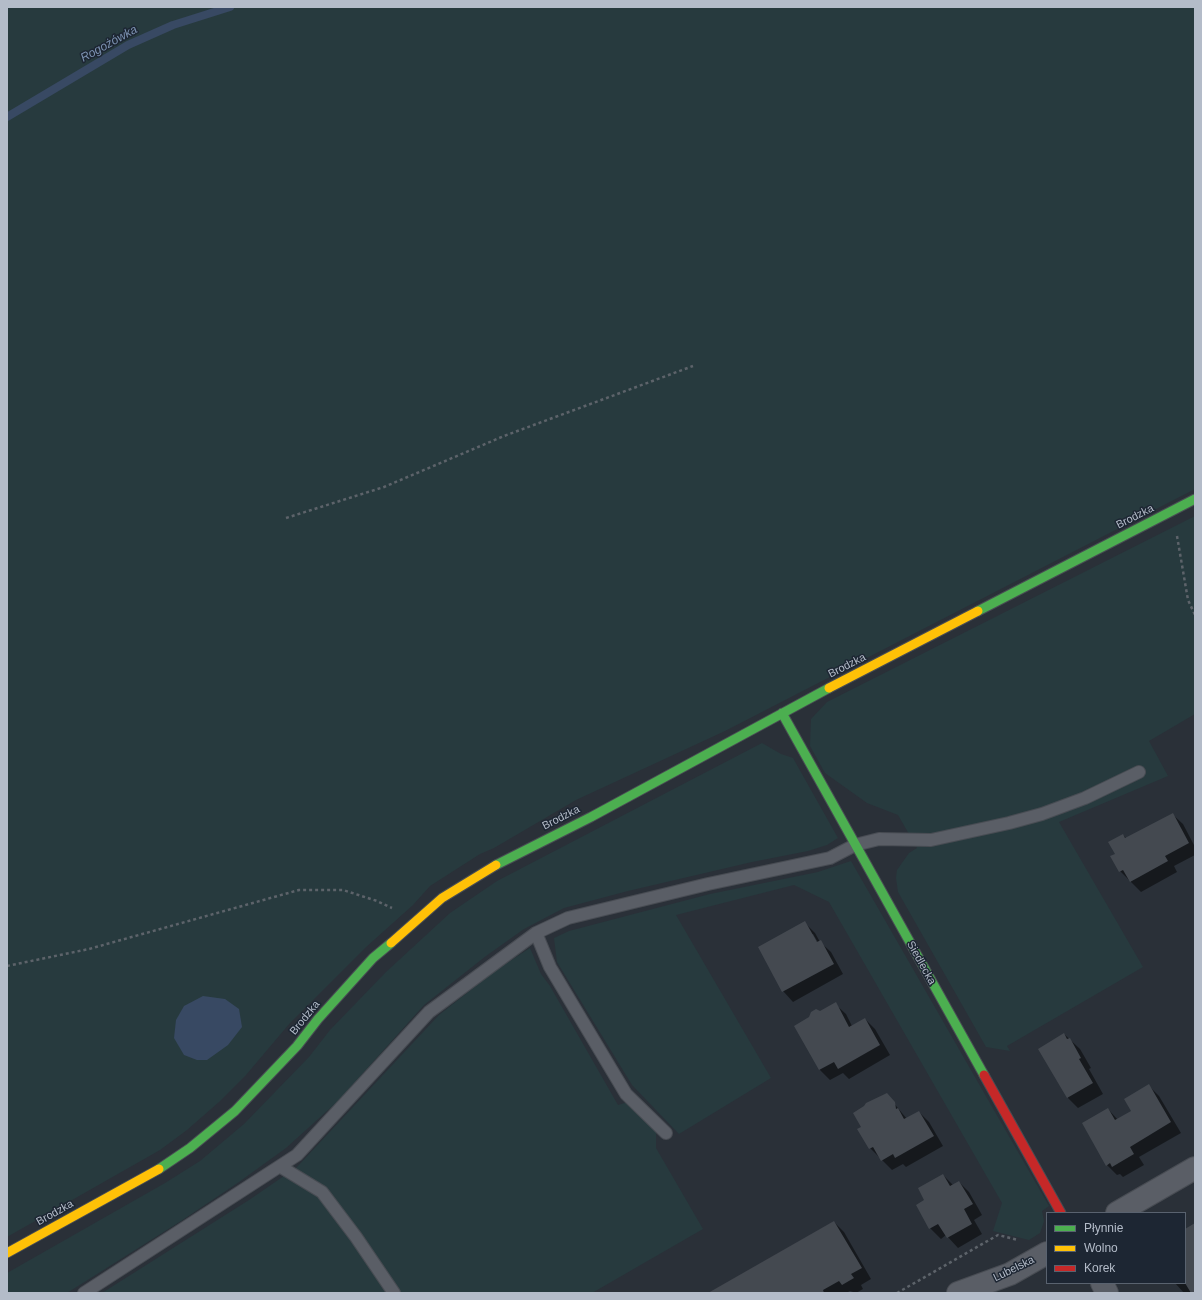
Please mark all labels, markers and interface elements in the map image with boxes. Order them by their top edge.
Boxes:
water label: Rogożówka [78,23,140,65]
street label: Brodzka [1114,502,1156,532]
street label: Brodzka [826,651,868,681]
street label: Brodzka [540,803,582,833]
street label: Siedlecka [904,939,938,987]
street label: Brodzka [287,998,323,1038]
street label: Brodzka [34,1197,76,1229]
legend [1046,1212,1186,1284]
text: Płynnie [1084,1221,1123,1235]
text: Wolno [1084,1241,1118,1255]
street label: Lubelska [991,1253,1037,1285]
text: Korek [1084,1261,1115,1275]

